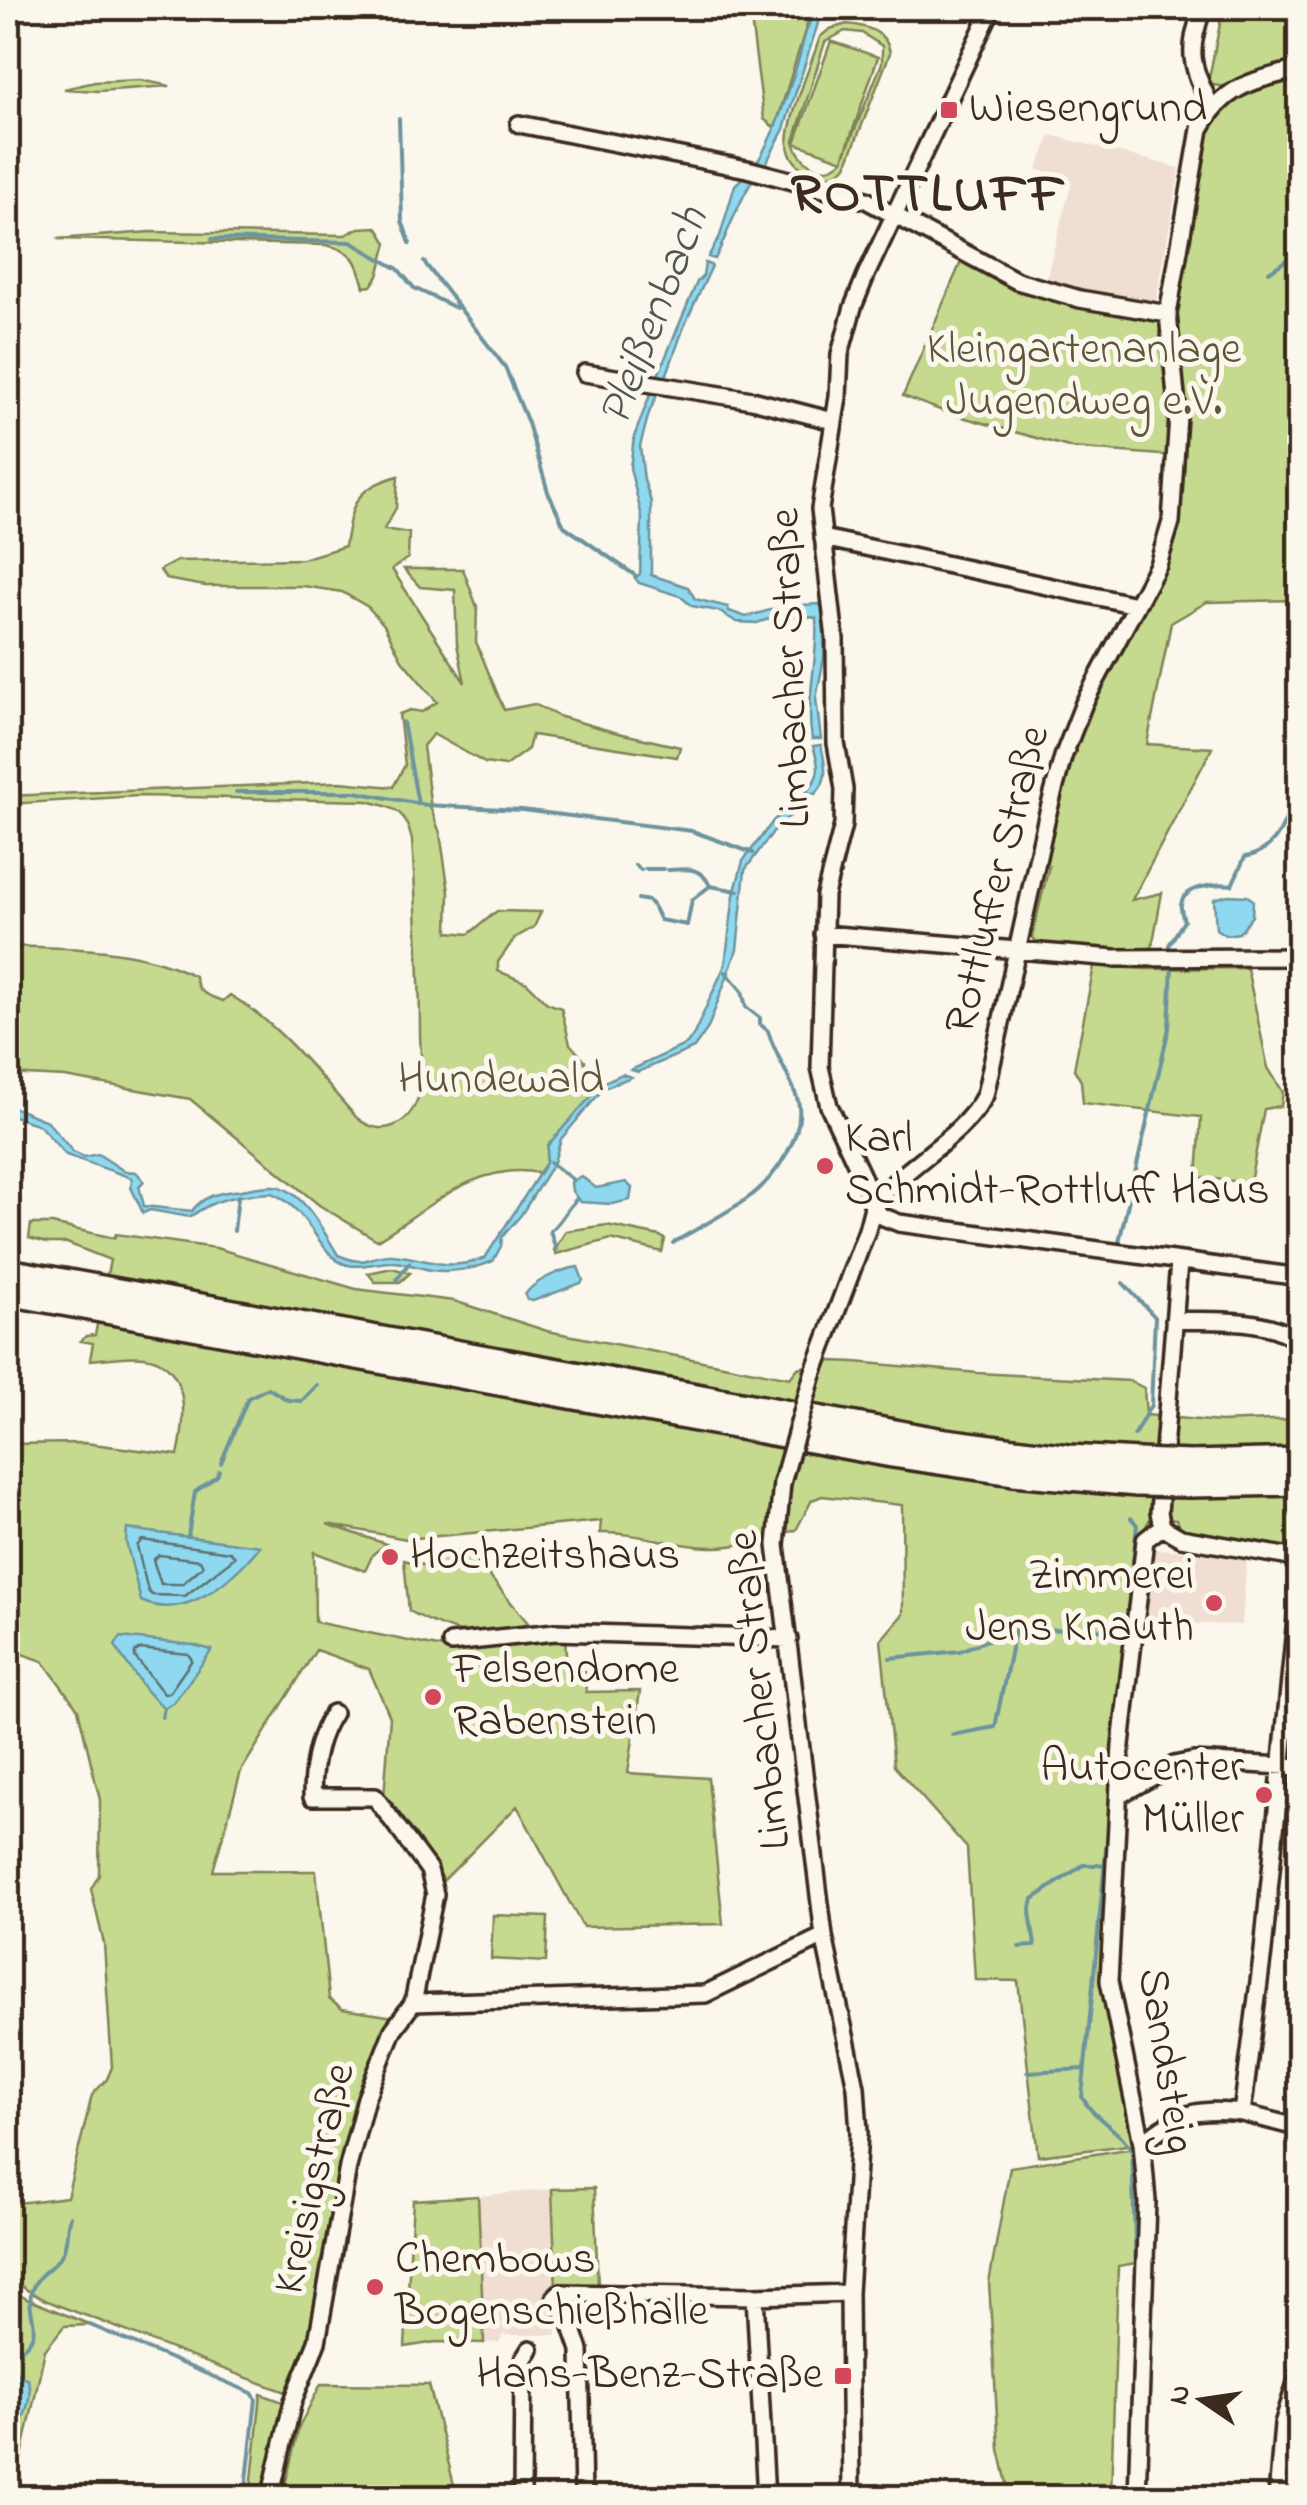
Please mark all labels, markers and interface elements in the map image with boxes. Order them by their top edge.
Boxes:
place label: Wiesengrund [969,77,1207,144]
marker: Wiesengrund [938,99,960,121]
district label: ROTTLUFF [791,157,1067,237]
water label: Pleißenbach [581,197,729,436]
park label: Kleingartenanlage Jugendweg e.V. [927,318,1242,437]
street label: Limbacher Straße [753,506,831,829]
street label: Rottluffer Straße [929,718,1069,1041]
park label: Hundewald [398,1048,604,1114]
place label: Karl Schmidt-Rottluff Haus [845,1107,1270,1225]
marker: Karl Schmidt-Rottluff Haus [814,1155,836,1177]
place label: Hochzeitshaus [410,1524,680,1590]
street label: Limbacher Straße [711,1526,811,1853]
place label: Zimmerei Jens Knauth [965,1544,1194,1662]
marker: Hochzeitshaus [379,1546,401,1568]
marker: Zimmerei Jens Knauth [1203,1592,1225,1614]
place label: Felsendome Rabenstein [452,1638,680,1756]
marker: Felsendome Rabenstein [422,1686,444,1708]
place label: Autocenter Müller [1041,1736,1244,1854]
marker: Autocenter Müller [1253,1784,1275,1806]
street label: Sandsteig [1117,1963,1212,2159]
street label: Kreisigstraße [257,2056,376,2301]
place label: Chembows Bogenschießhalle [394,2228,709,2347]
marker: Chembows Bogenschießhalle [364,2276,386,2298]
place label: Hans-Benz-Straße [476,2343,824,2409]
north arrow [1152,2350,1252,2450]
marker: Hans-Benz-Straße [832,2365,854,2387]
text: N [1159,2381,1203,2409]

